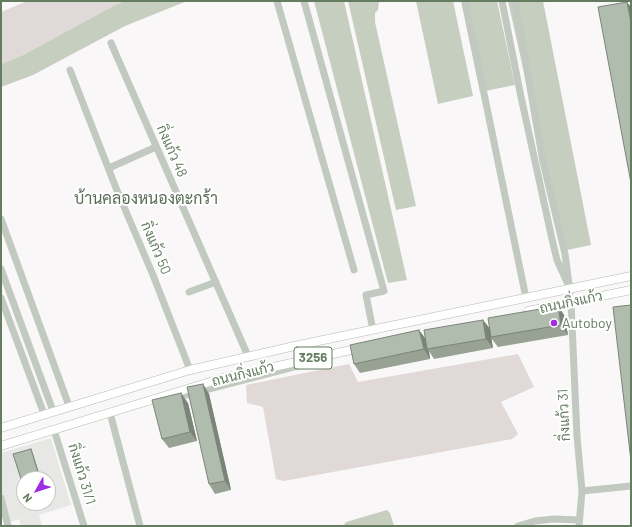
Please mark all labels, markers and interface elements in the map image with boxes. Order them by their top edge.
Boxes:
street label: กิ่งแก้ว 48 [153,122,191,180]
district label: บ้านคลองหนองตะกร้า [74,189,218,209]
street label: กิ่งแก้ว 50 [137,219,175,277]
street label: ถนนกิ่งแก้ว [538,287,604,317]
place label: Autoboy [562,315,612,331]
marker: Autoboy [549,318,559,328]
road number: 3256 [294,347,332,369]
street label: ถนนกิ่งแก้ว [210,358,276,390]
street label: กิ่งแก้ว 31 [554,388,574,442]
street label: กิ่งแก้ว 31/1 [65,441,99,507]
north arrow [16,471,56,511]
text: N [20,491,34,505]

